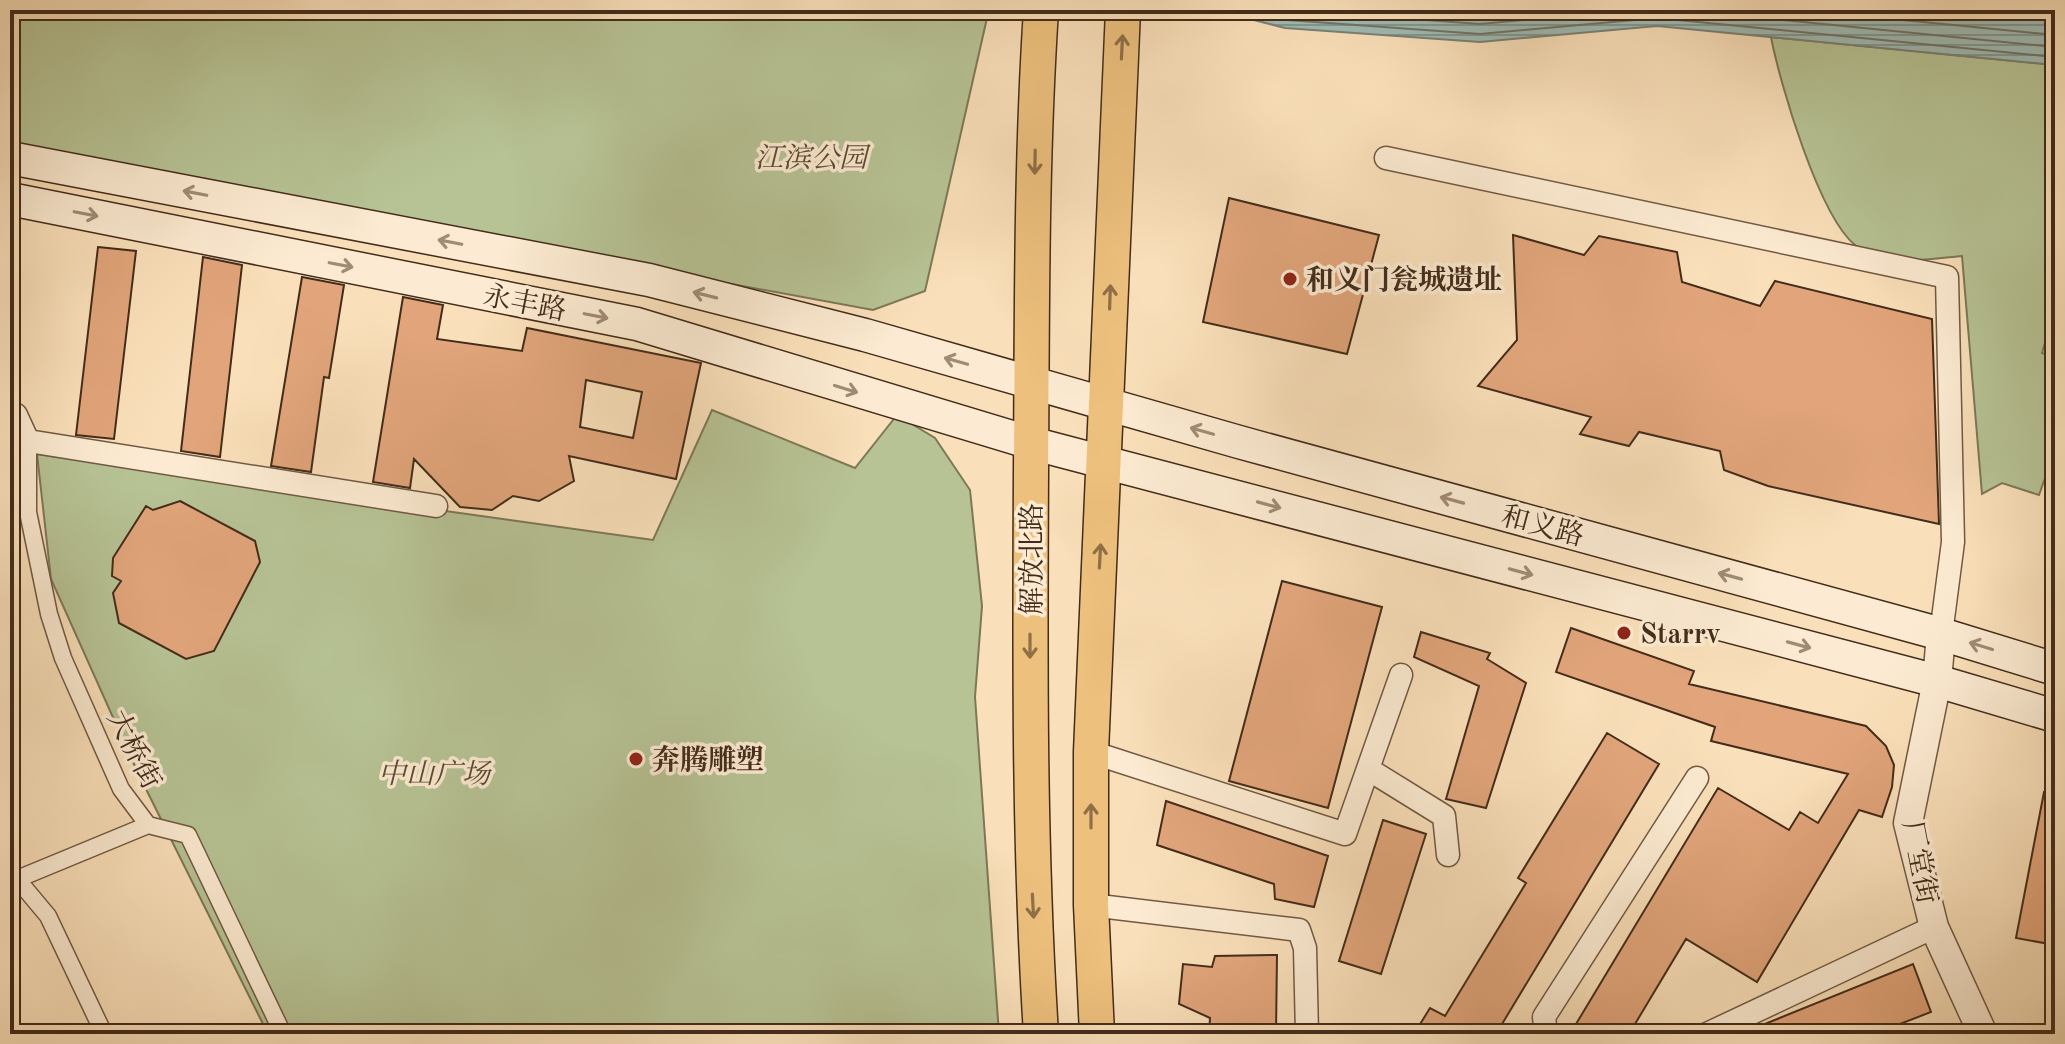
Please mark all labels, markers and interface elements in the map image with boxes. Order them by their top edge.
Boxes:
one-way arrow [1114,34,1129,61]
park label: 江滨公园 [755,143,871,174]
one-way arrow [1027,148,1042,175]
one-way arrow [183,185,208,200]
one-way arrow [73,207,99,222]
one-way arrow [438,234,464,249]
one-way arrow [328,258,354,273]
place label: 和义门瓮城遗址 [1306,265,1502,296]
marker: 和义门瓮城遗址 [1281,270,1299,288]
street label: 永丰路 [481,280,569,327]
one-way arrow [1103,284,1118,311]
one-way arrow [693,286,719,301]
one-way arrow [583,309,609,324]
one-way arrow [944,353,970,368]
one-way arrow [832,382,858,397]
one-way arrow [1189,423,1215,438]
one-way arrow [1440,492,1466,507]
one-way arrow [1256,499,1282,514]
street label: 和义路 [1498,501,1587,552]
street label: 解放北路 [1017,503,1048,615]
one-way arrow [1092,543,1107,570]
one-way arrow [1507,565,1533,580]
one-way arrow [1718,568,1744,583]
place label: Starrv [1640,622,1721,650]
marker: Starrv [1615,624,1633,642]
one-way arrow [1022,632,1038,659]
one-way arrow [1786,638,1812,653]
one-way arrow [1968,638,1994,653]
street label: 大桥街 [101,705,167,794]
place label: 奔腾雕塑 [652,744,764,776]
marker: 奔腾雕塑 [627,750,645,768]
park label: 中山广场 [378,759,492,790]
one-way arrow [1083,803,1099,830]
street label: 厂堂街 [1896,818,1943,906]
one-way arrow [1026,892,1041,919]

